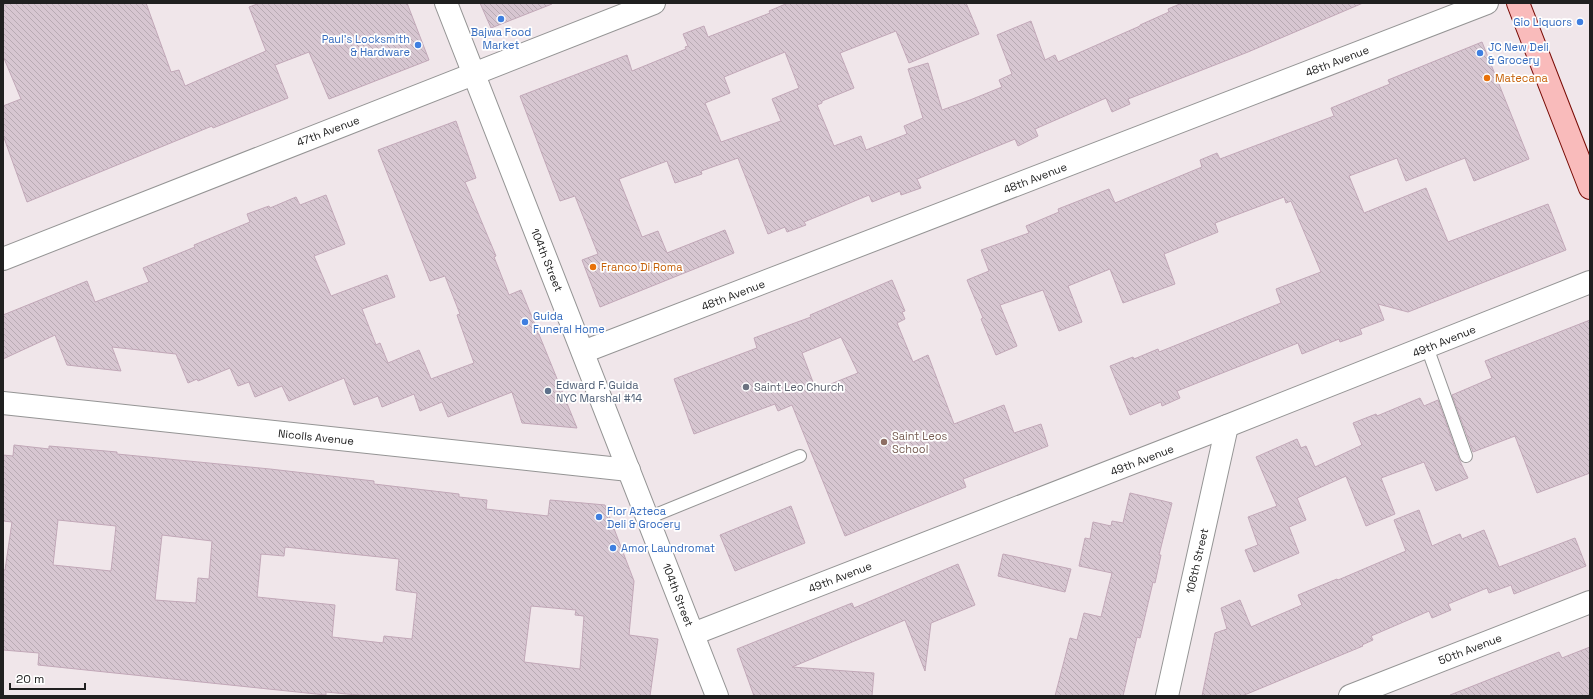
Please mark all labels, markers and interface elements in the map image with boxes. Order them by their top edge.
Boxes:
marker: Bajwa Food Market [496,14,506,24]
place label: Gio Liquors [1513,15,1572,29]
marker: Gio Liquors [1575,17,1585,27]
place label: Bajwa Food Market [471,25,531,52]
place label: Paul's Locksmith & Hardware [322,32,410,59]
marker: Paul's Locksmith & Hardware [413,40,423,50]
place label: JC New Deli & Grocery [1488,40,1549,67]
street label: 48th Avenue [1303,42,1371,80]
marker: JC New Deli & Grocery [1475,48,1485,58]
place label: Matecana [1495,71,1549,85]
marker: Matecana [1482,73,1492,83]
street label: 47th Avenue [295,113,361,149]
street label: 48th Avenue [1001,159,1069,197]
street label: 104th Street [528,226,566,294]
place label: Franco Di Roma [601,260,683,274]
marker: Franco Di Roma [588,262,598,272]
street label: 48th Avenue [699,276,767,314]
place label: Guida Funeral Home [533,309,605,336]
marker: Guida Funeral Home [520,317,530,327]
street label: 49th Avenue [1410,322,1478,360]
place label: Edward F. Guida NYC Marshal #14 [556,378,642,405]
place label: Saint Leo Church [754,380,844,394]
marker: Saint Leo Church [741,382,751,392]
marker: Edward F. Guida NYC Marshal #14 [543,386,553,396]
street label: Nicolls Avenue [277,426,355,448]
place label: Saint Leos School [892,429,948,456]
marker: Saint Leos School [879,437,889,447]
street label: 49th Avenue [1108,441,1176,479]
place label: Flor Azteca Deli & Grocery [607,504,680,531]
marker: Flor Azteca Deli & Grocery [594,512,604,522]
street label: 106th Street [1183,527,1211,595]
place label: Amor Laundromat [621,541,715,555]
marker: Amor Laundromat [608,543,618,553]
street label: 49th Avenue [806,558,874,596]
street label: 104th Street [659,561,697,629]
street label: 50th Avenue [1436,630,1504,668]
scale bar [10,665,85,691]
text: 20 m [16,671,44,687]

